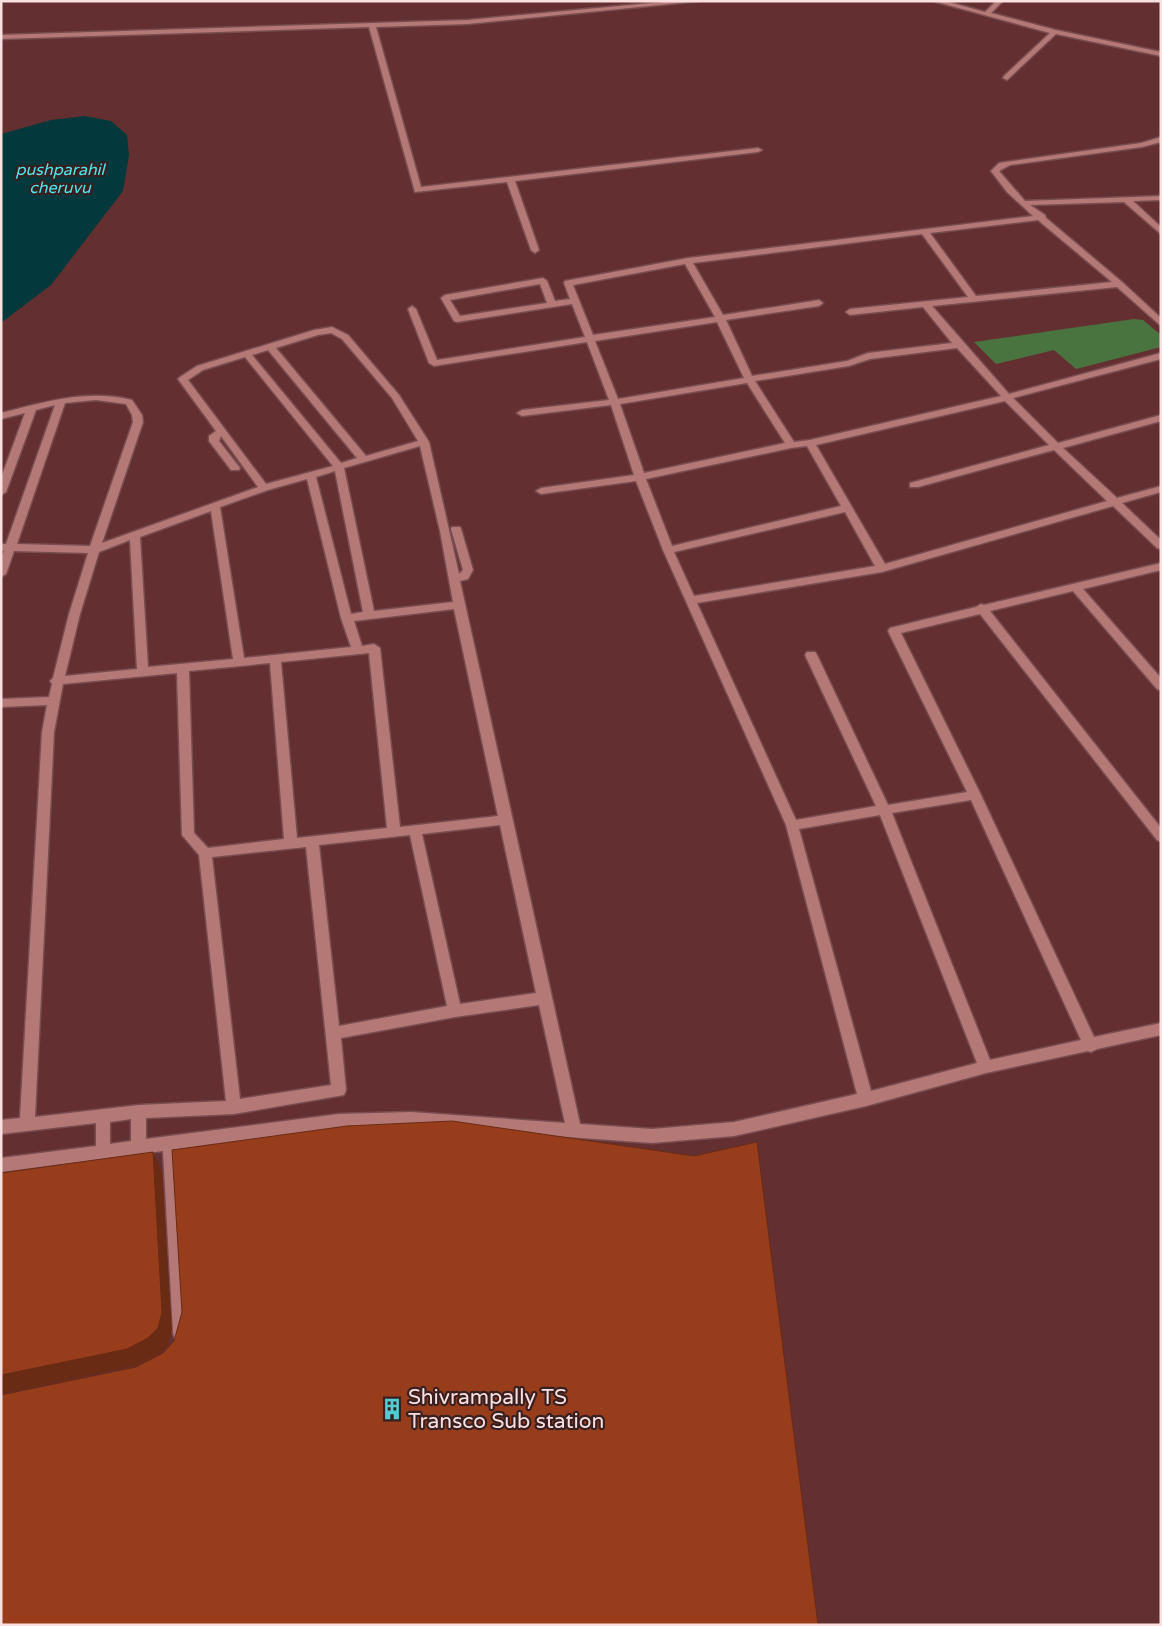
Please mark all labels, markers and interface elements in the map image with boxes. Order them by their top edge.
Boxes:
water label: pushparahil cheruvu [15,160,107,198]
place label: Shivrampally TS Transco Sub station [408,1385,604,1434]
building icon: Shivrampally TS Transco Sub station [379,1396,405,1422]

